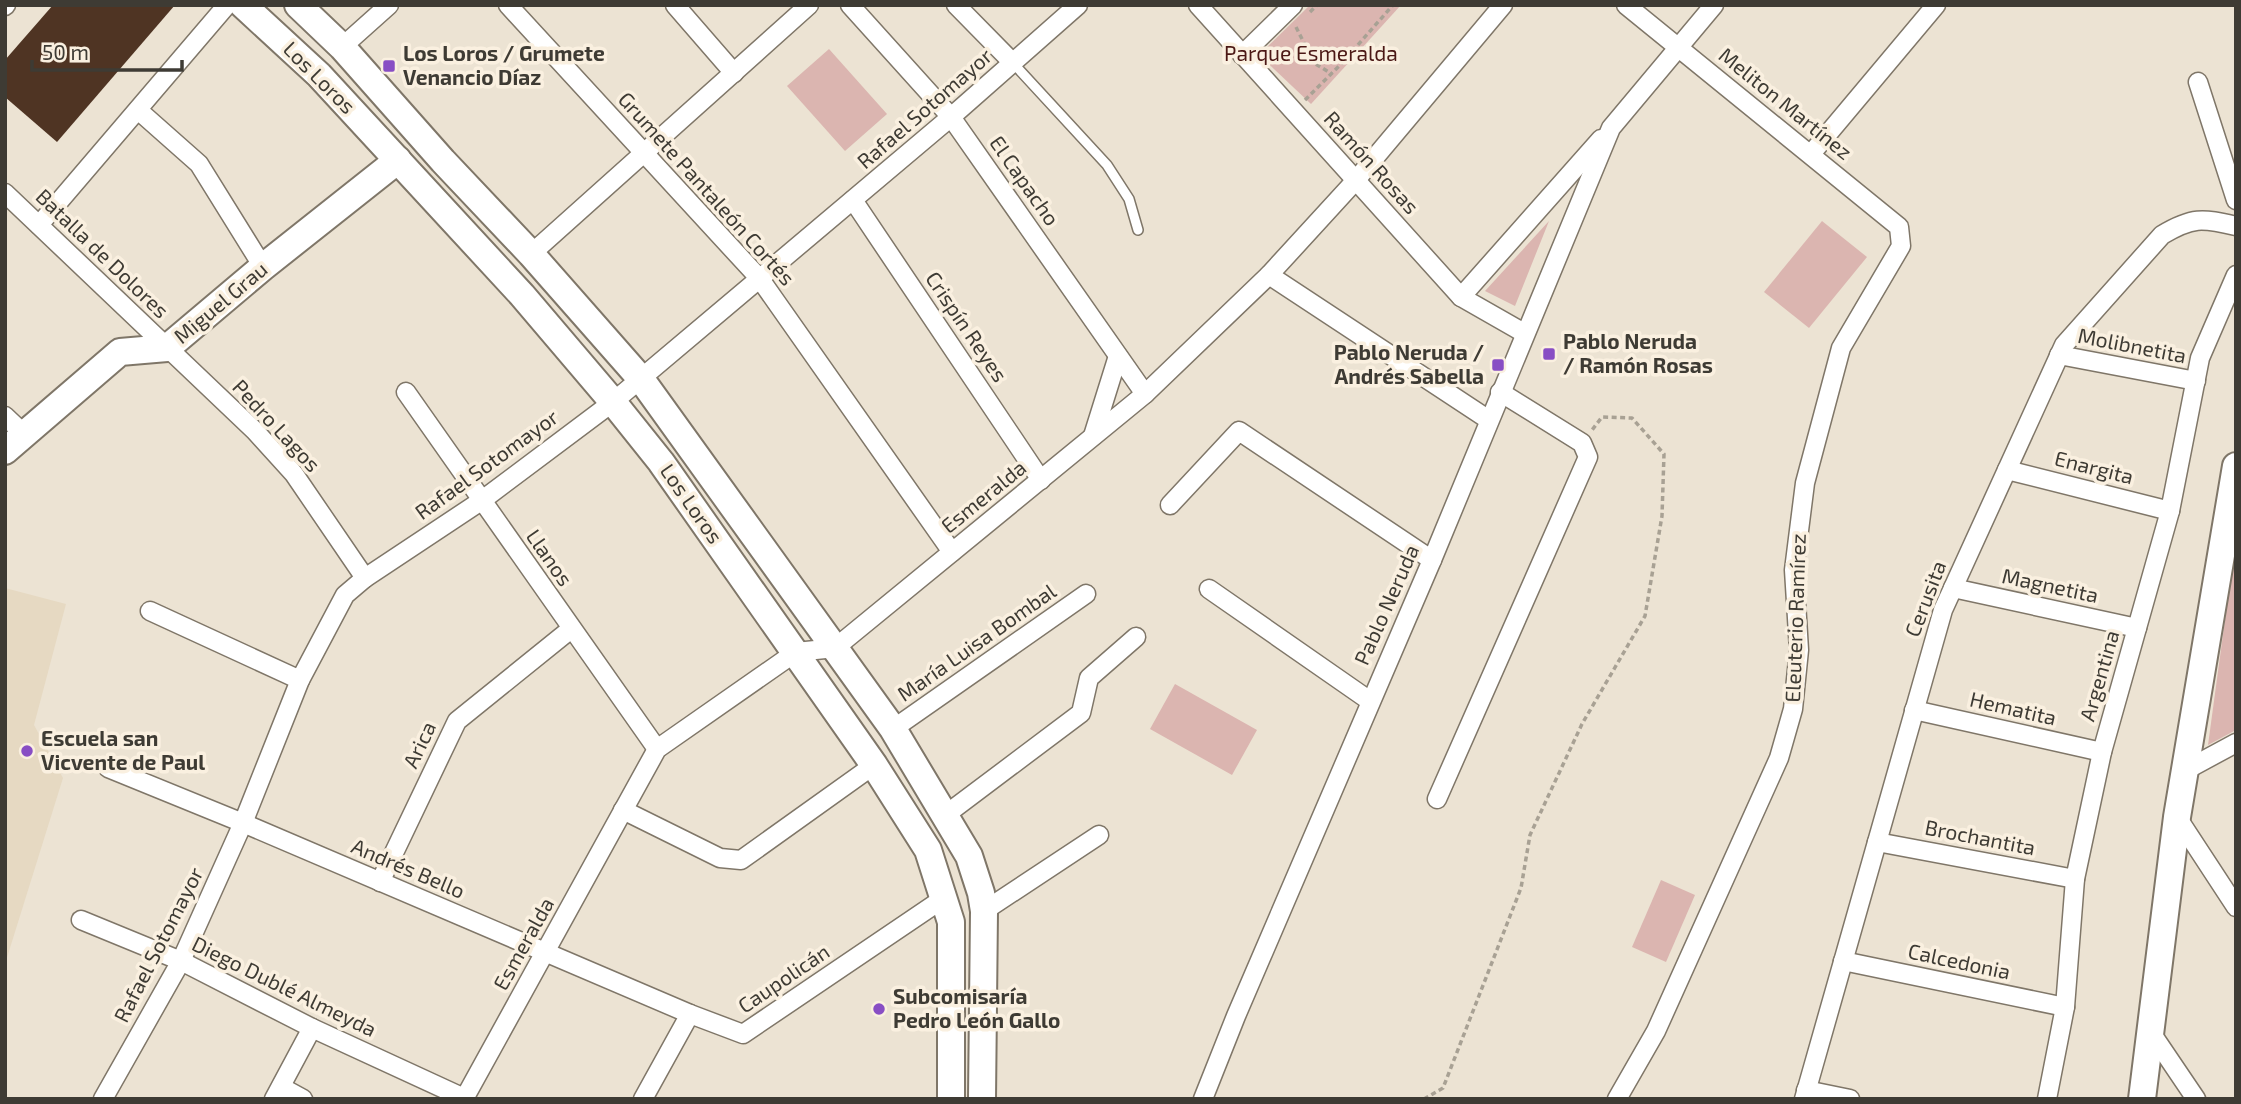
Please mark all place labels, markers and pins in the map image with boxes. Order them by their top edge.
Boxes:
place label: Los Loros / Grumete Venancio Díaz [403,40,605,89]
marker: Los Loros / Grumete Venancio Díaz [381,58,397,74]
place label: Pablo Neruda / Ramón Rosas [1563,328,1713,377]
place label: Pablo Neruda / Andrés Sabella [1334,339,1484,388]
marker: Pablo Neruda / Ramón Rosas [1541,346,1557,362]
marker: Pablo Neruda / Andrés Sabella [1490,357,1506,373]
place label: Escuela san Vicvente de Paul [41,725,205,774]
marker: Escuela san Vicvente de Paul [19,743,35,759]
place label: Subcomisaría Pedro León Gallo [893,983,1060,1032]
marker: Subcomisaría Pedro León Gallo [871,1001,887,1017]

